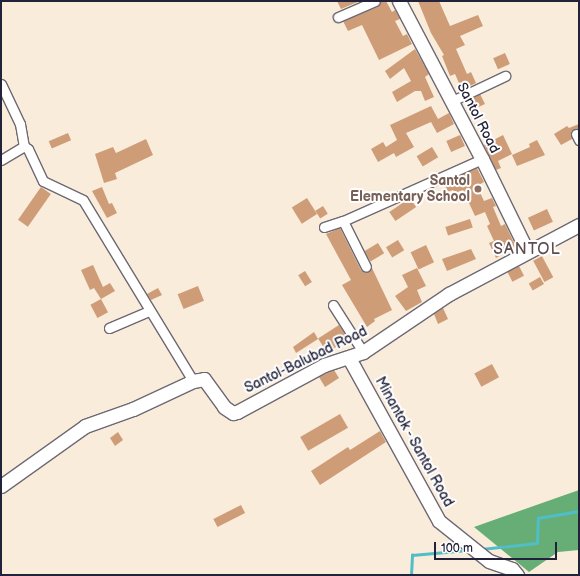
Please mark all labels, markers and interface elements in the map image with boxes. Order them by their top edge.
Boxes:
street label: Santol Road [453,80,503,156]
place label: Santol Elementary School [350,173,470,206]
marker: Santol Elementary School [473,184,483,194]
district label: SANTOL [493,240,561,260]
street label: Santol-Balubad Road [242,323,370,397]
street label: Minantok - Santol Road [371,374,457,510]
scale bar [436,534,559,560]
text: 100 m [441,541,473,556]

